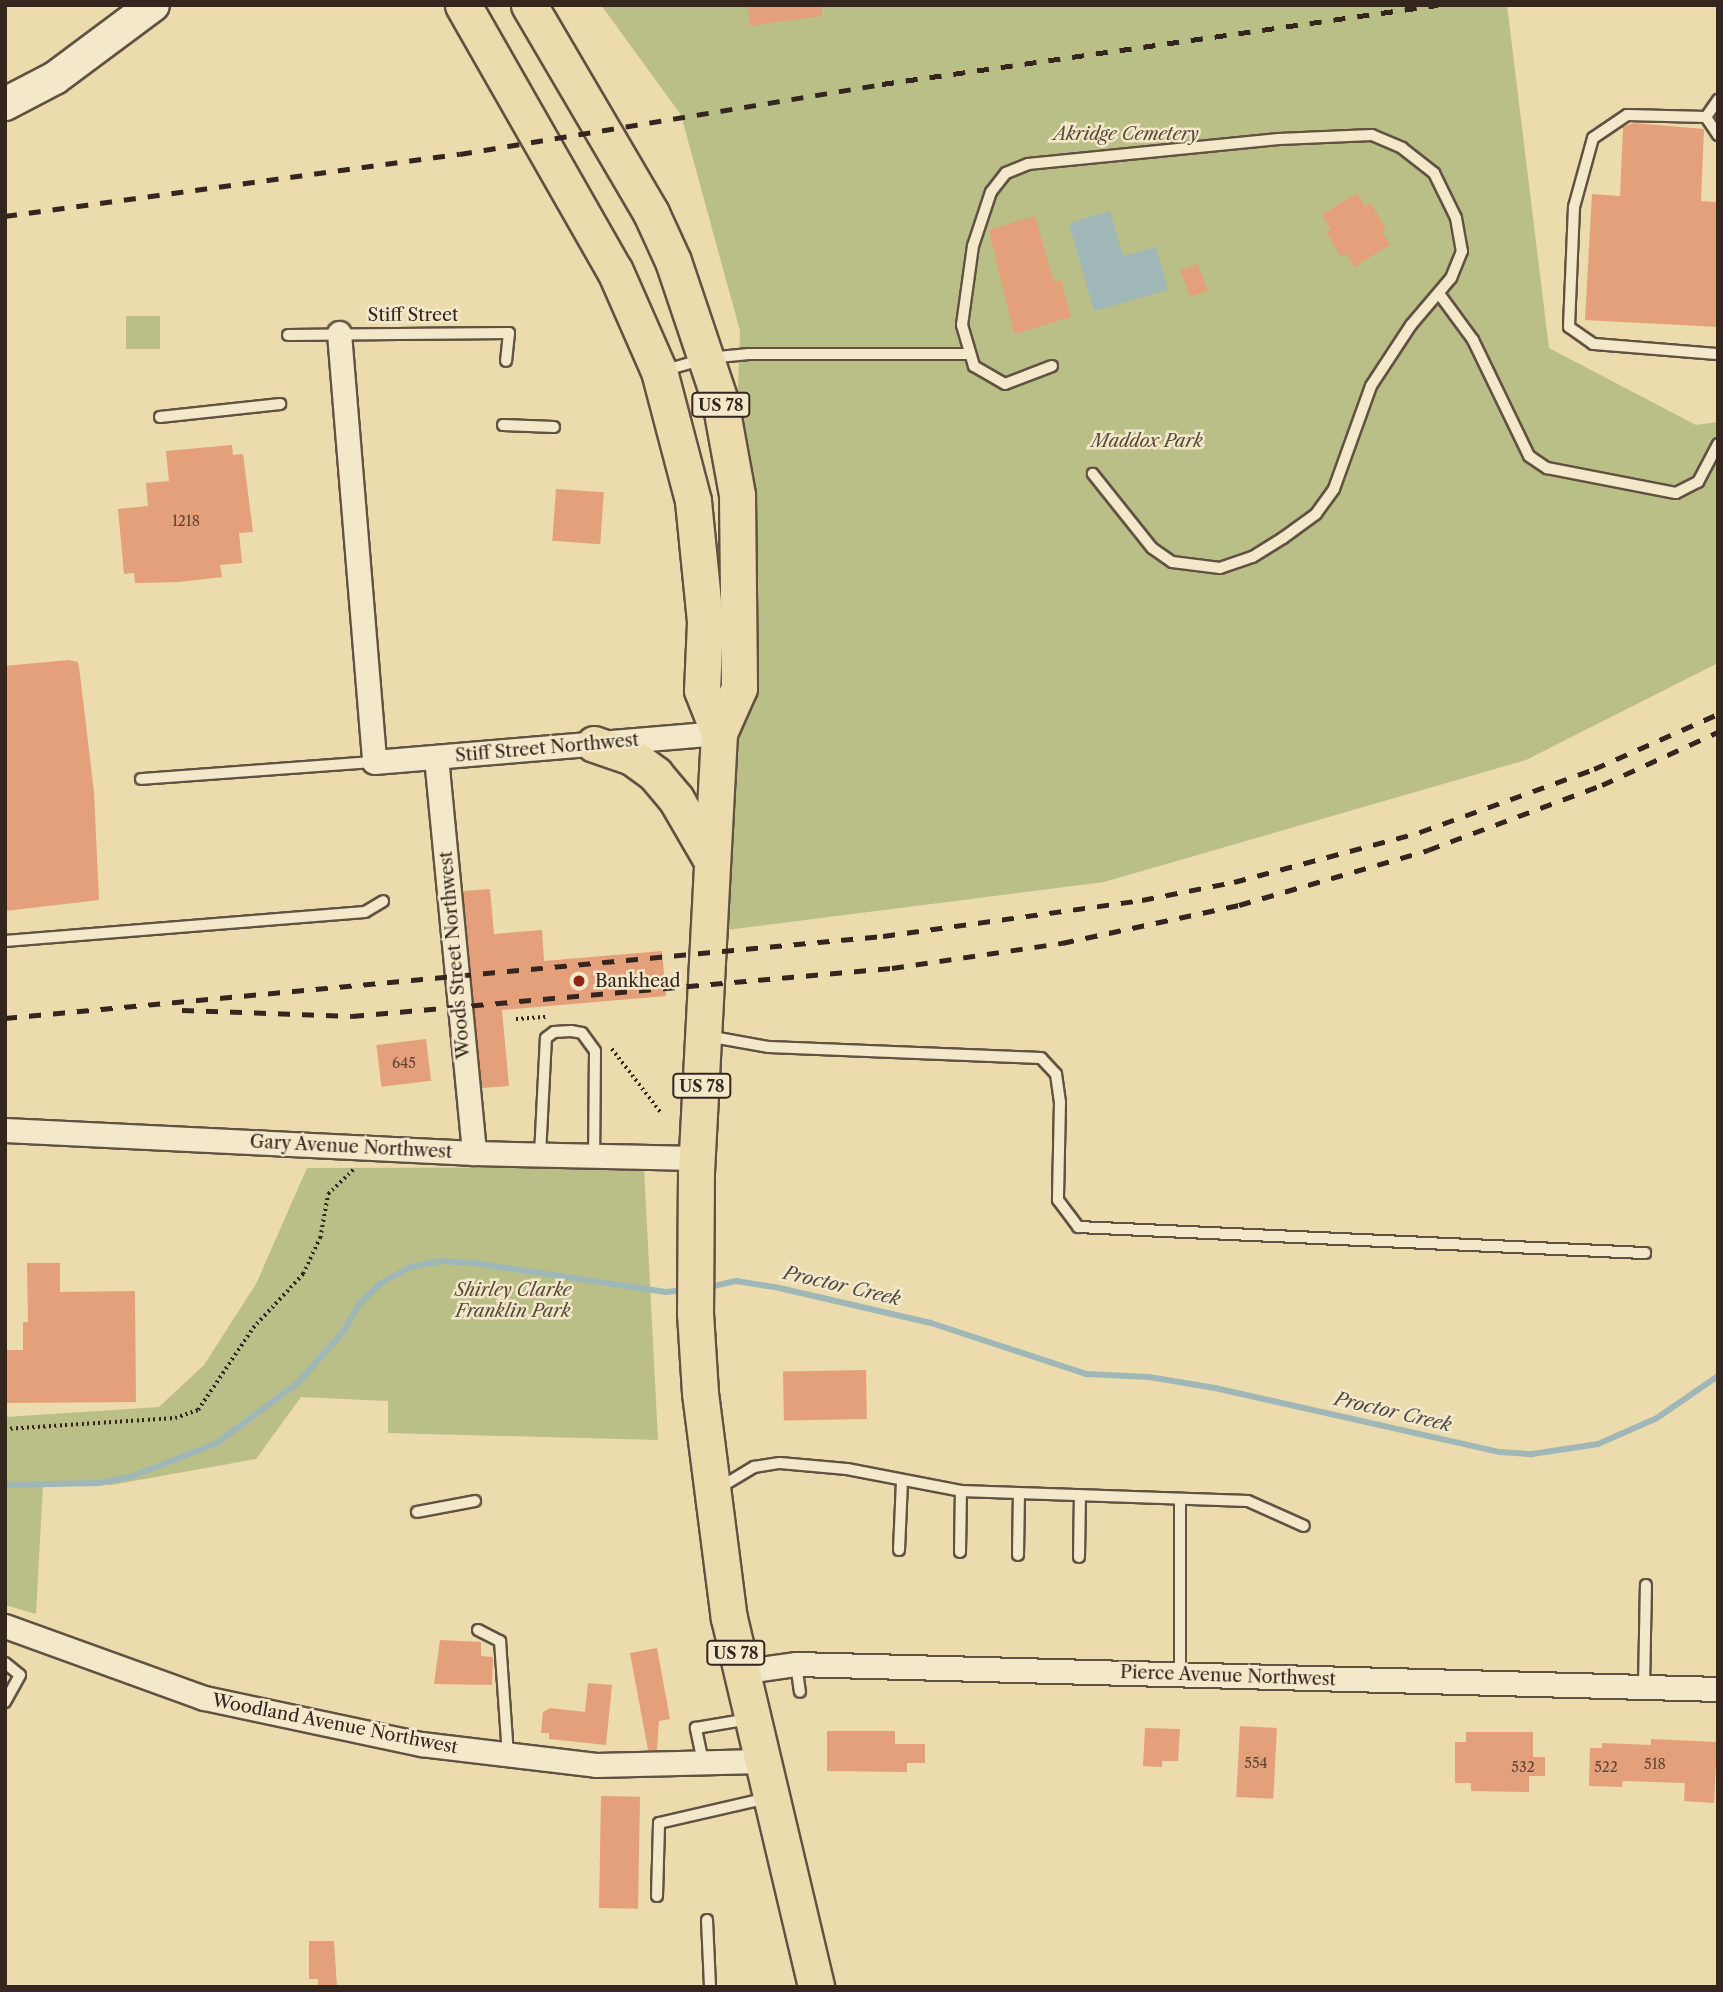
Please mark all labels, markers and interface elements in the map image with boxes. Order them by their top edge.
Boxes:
park label: Akridge Cemetery [1053,123,1199,145]
street label: Stiff Street [368,304,458,326]
road number: US 78 [691,392,751,418]
park label: Maddox Park [1091,430,1203,452]
house number: 1218 [172,513,200,529]
street label: Stiff Street Northwest [454,729,640,767]
street label: Woods Street Northwest [435,850,475,1060]
place label: Bankhead [595,970,681,992]
marker: Bankhead [569,971,589,991]
house number: 645 [392,1055,416,1071]
road number: US 78 [672,1074,732,1098]
street label: Gary Avenue Northwest [249,1131,453,1163]
water label: Proctor Creek [781,1261,903,1311]
park label: Shirley Clarke Franklin Park [455,1280,571,1322]
water label: Proctor Creek [1332,1387,1454,1437]
road number: US 78 [706,1640,766,1666]
street label: Pierce Avenue Northwest [1119,1661,1337,1691]
street label: Woodland Avenue Northwest [210,1689,460,1759]
house number: 554 [1244,1755,1268,1771]
house number: 518 [1644,1756,1666,1772]
house number: 532 [1511,1759,1535,1775]
house number: 522 [1594,1759,1618,1775]

